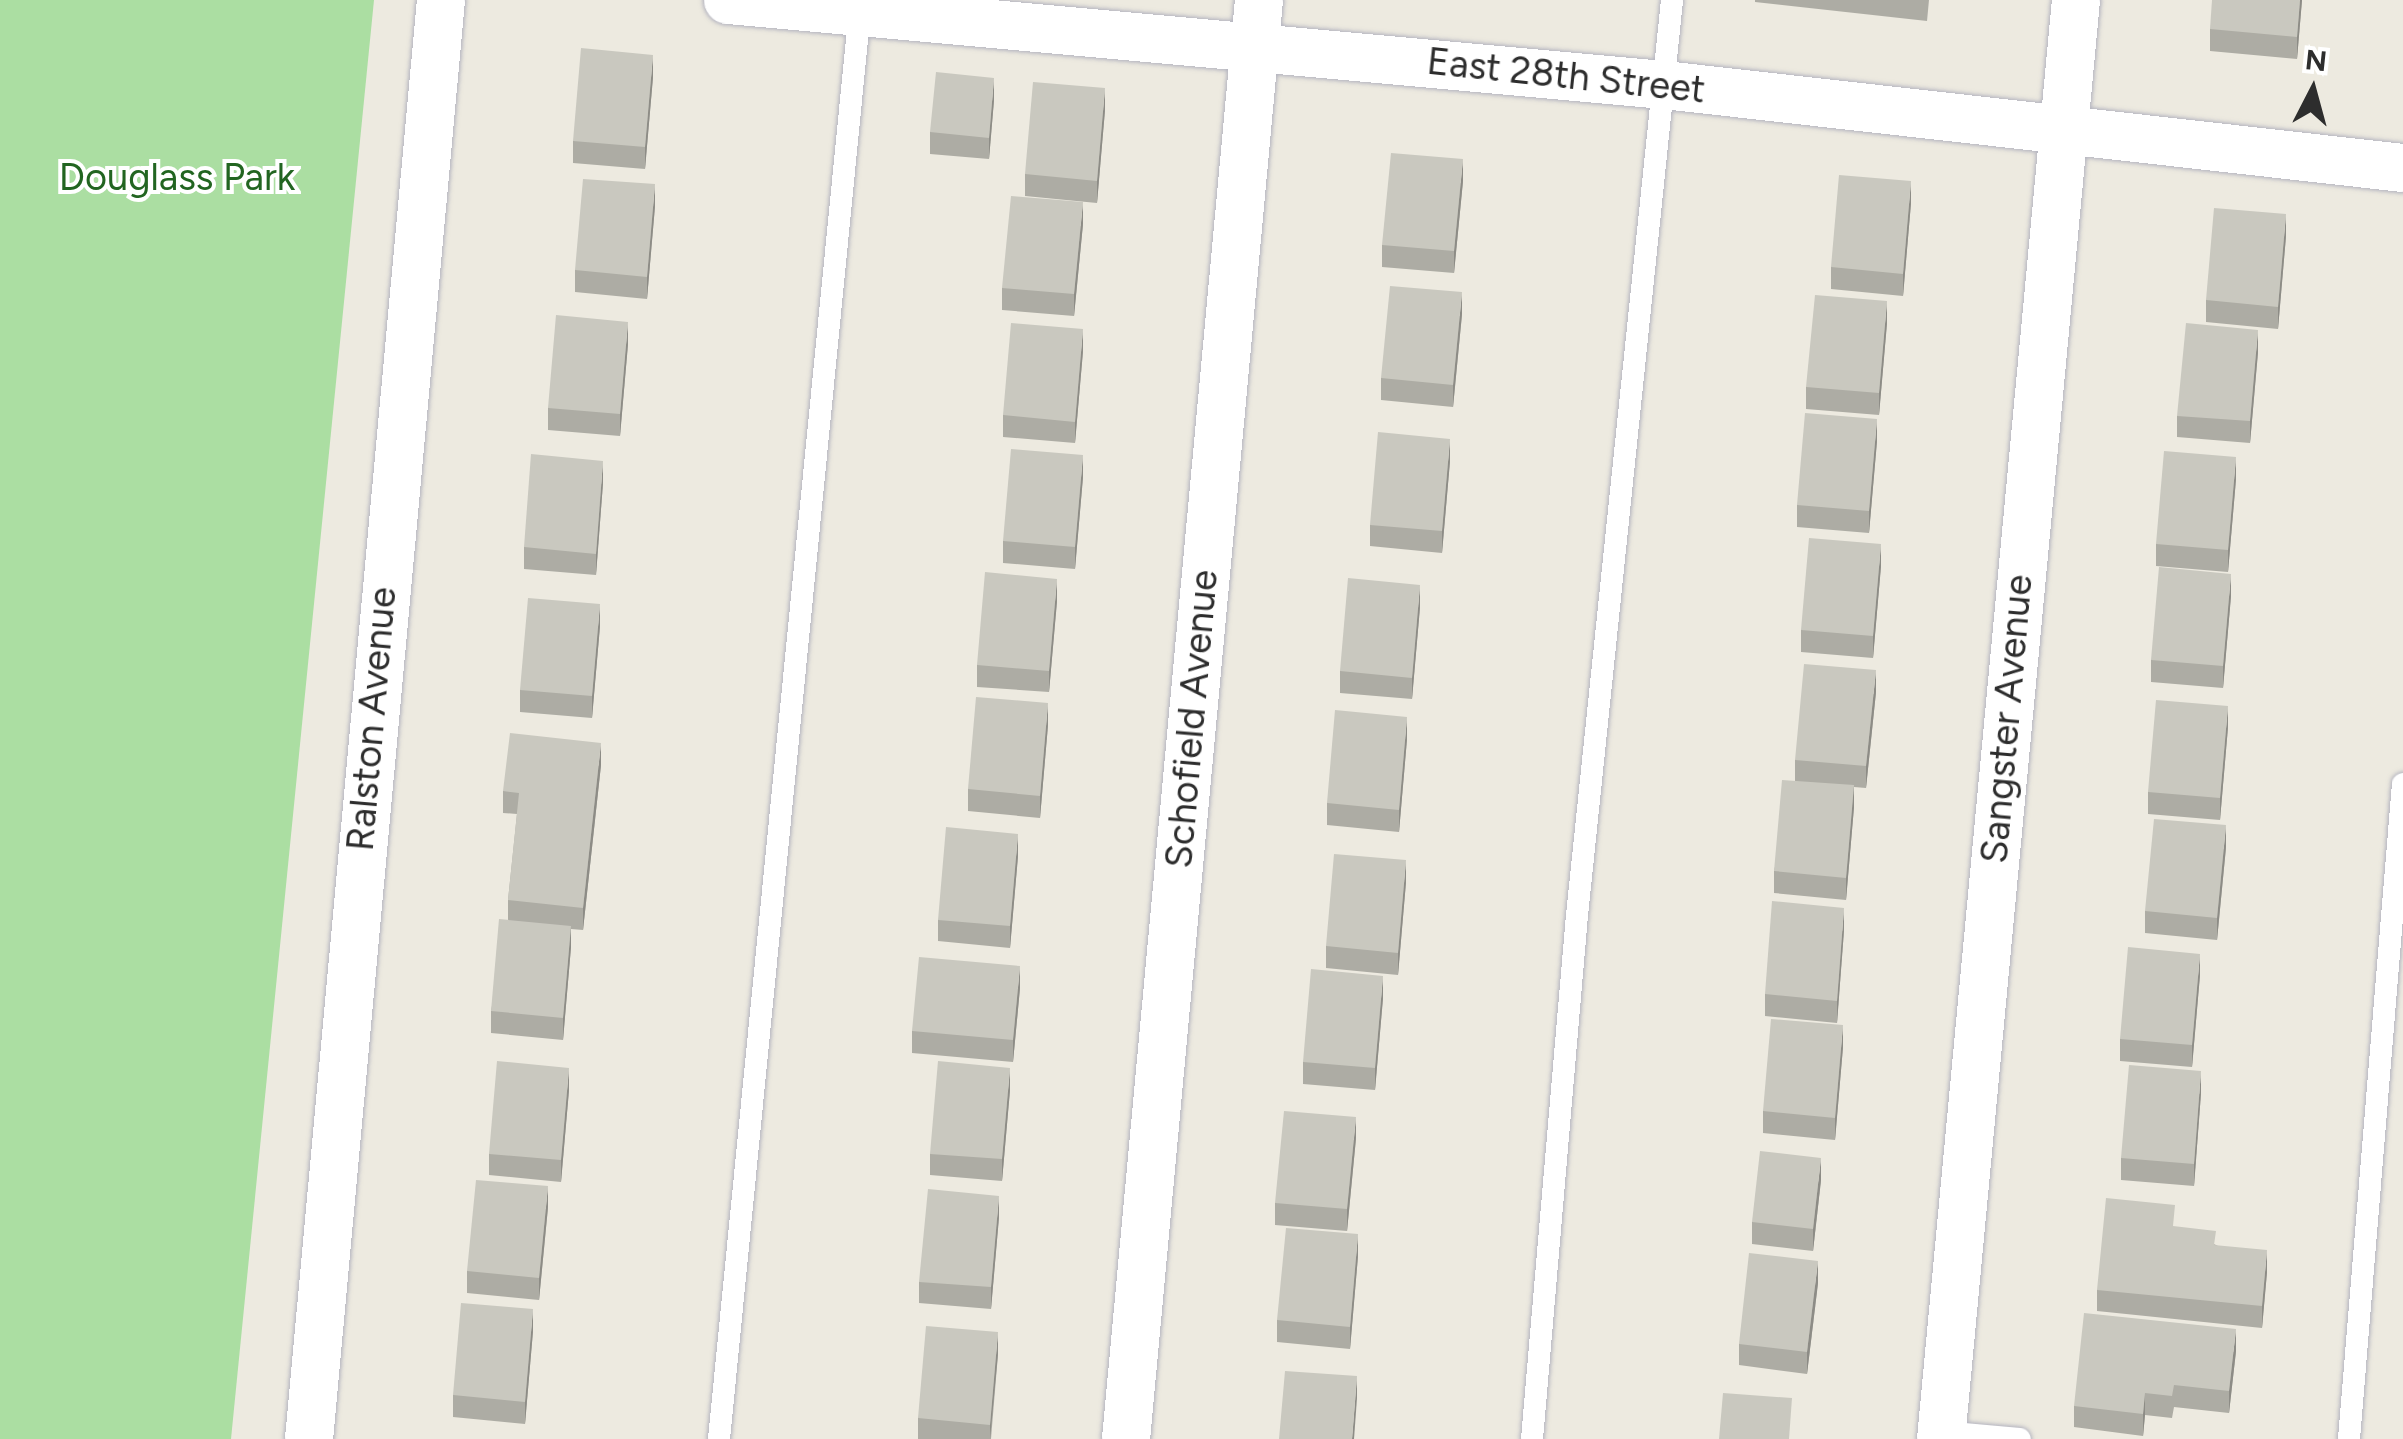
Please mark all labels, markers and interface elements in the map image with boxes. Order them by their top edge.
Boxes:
street label: East 28th Street [1425,39,1707,113]
north arrow [2263,40,2363,140]
text: N [2304,42,2329,78]
park label: Douglass Park [59,155,295,201]
street label: Schofield Avenue [1156,568,1228,870]
street label: Sangster Avenue [1972,573,2042,865]
street label: Ralston Avenue [338,585,406,853]

